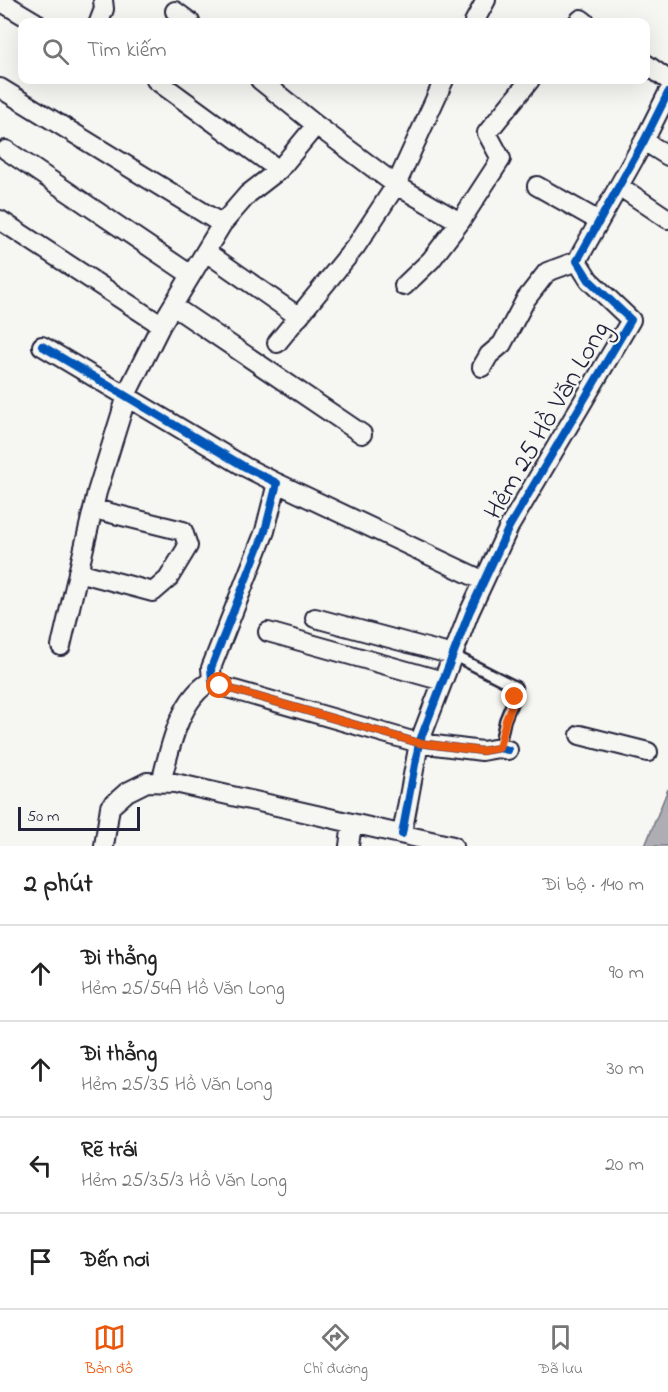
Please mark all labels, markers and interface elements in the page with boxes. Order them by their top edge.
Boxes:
search box [18,18,650,84]
icon: search [39,35,72,68]
text: Tìm kiếm [87,35,167,67]
street label: Hẻm 25 Hồ Văn Long [475,314,621,528]
route start [206,672,232,698]
route end [501,683,527,709]
scale bar [18,804,140,832]
text: 50 m [27,805,59,829]
text: 2 phút [24,866,93,904]
text: Đi bộ · 140 m [542,871,644,900]
text: Đi thẳng [81,943,157,975]
icon: ahead [24,957,57,990]
text: 90 m [609,959,644,988]
text: Hẻm 25/54A Hồ Văn Long [81,975,285,1004]
text: Đi thẳng [81,1039,157,1071]
icon: ahead [24,1053,57,1086]
text: 30 m [607,1055,644,1084]
text: Hẻm 25/35 Hồ Văn Long [81,1071,272,1100]
text: Rẽ trái [81,1135,138,1167]
icon: left [24,1149,57,1182]
text: 20 m [605,1151,644,1180]
text: Hẻm 25/35/3 Hồ Văn Long [81,1167,287,1196]
icon: arrive [24,1245,57,1278]
text: Đến nơi [81,1245,150,1277]
tab: Bản đồ [85,1321,133,1381]
tab: Chỉ đường [303,1321,368,1381]
tab: Đã lưu [538,1321,583,1381]

